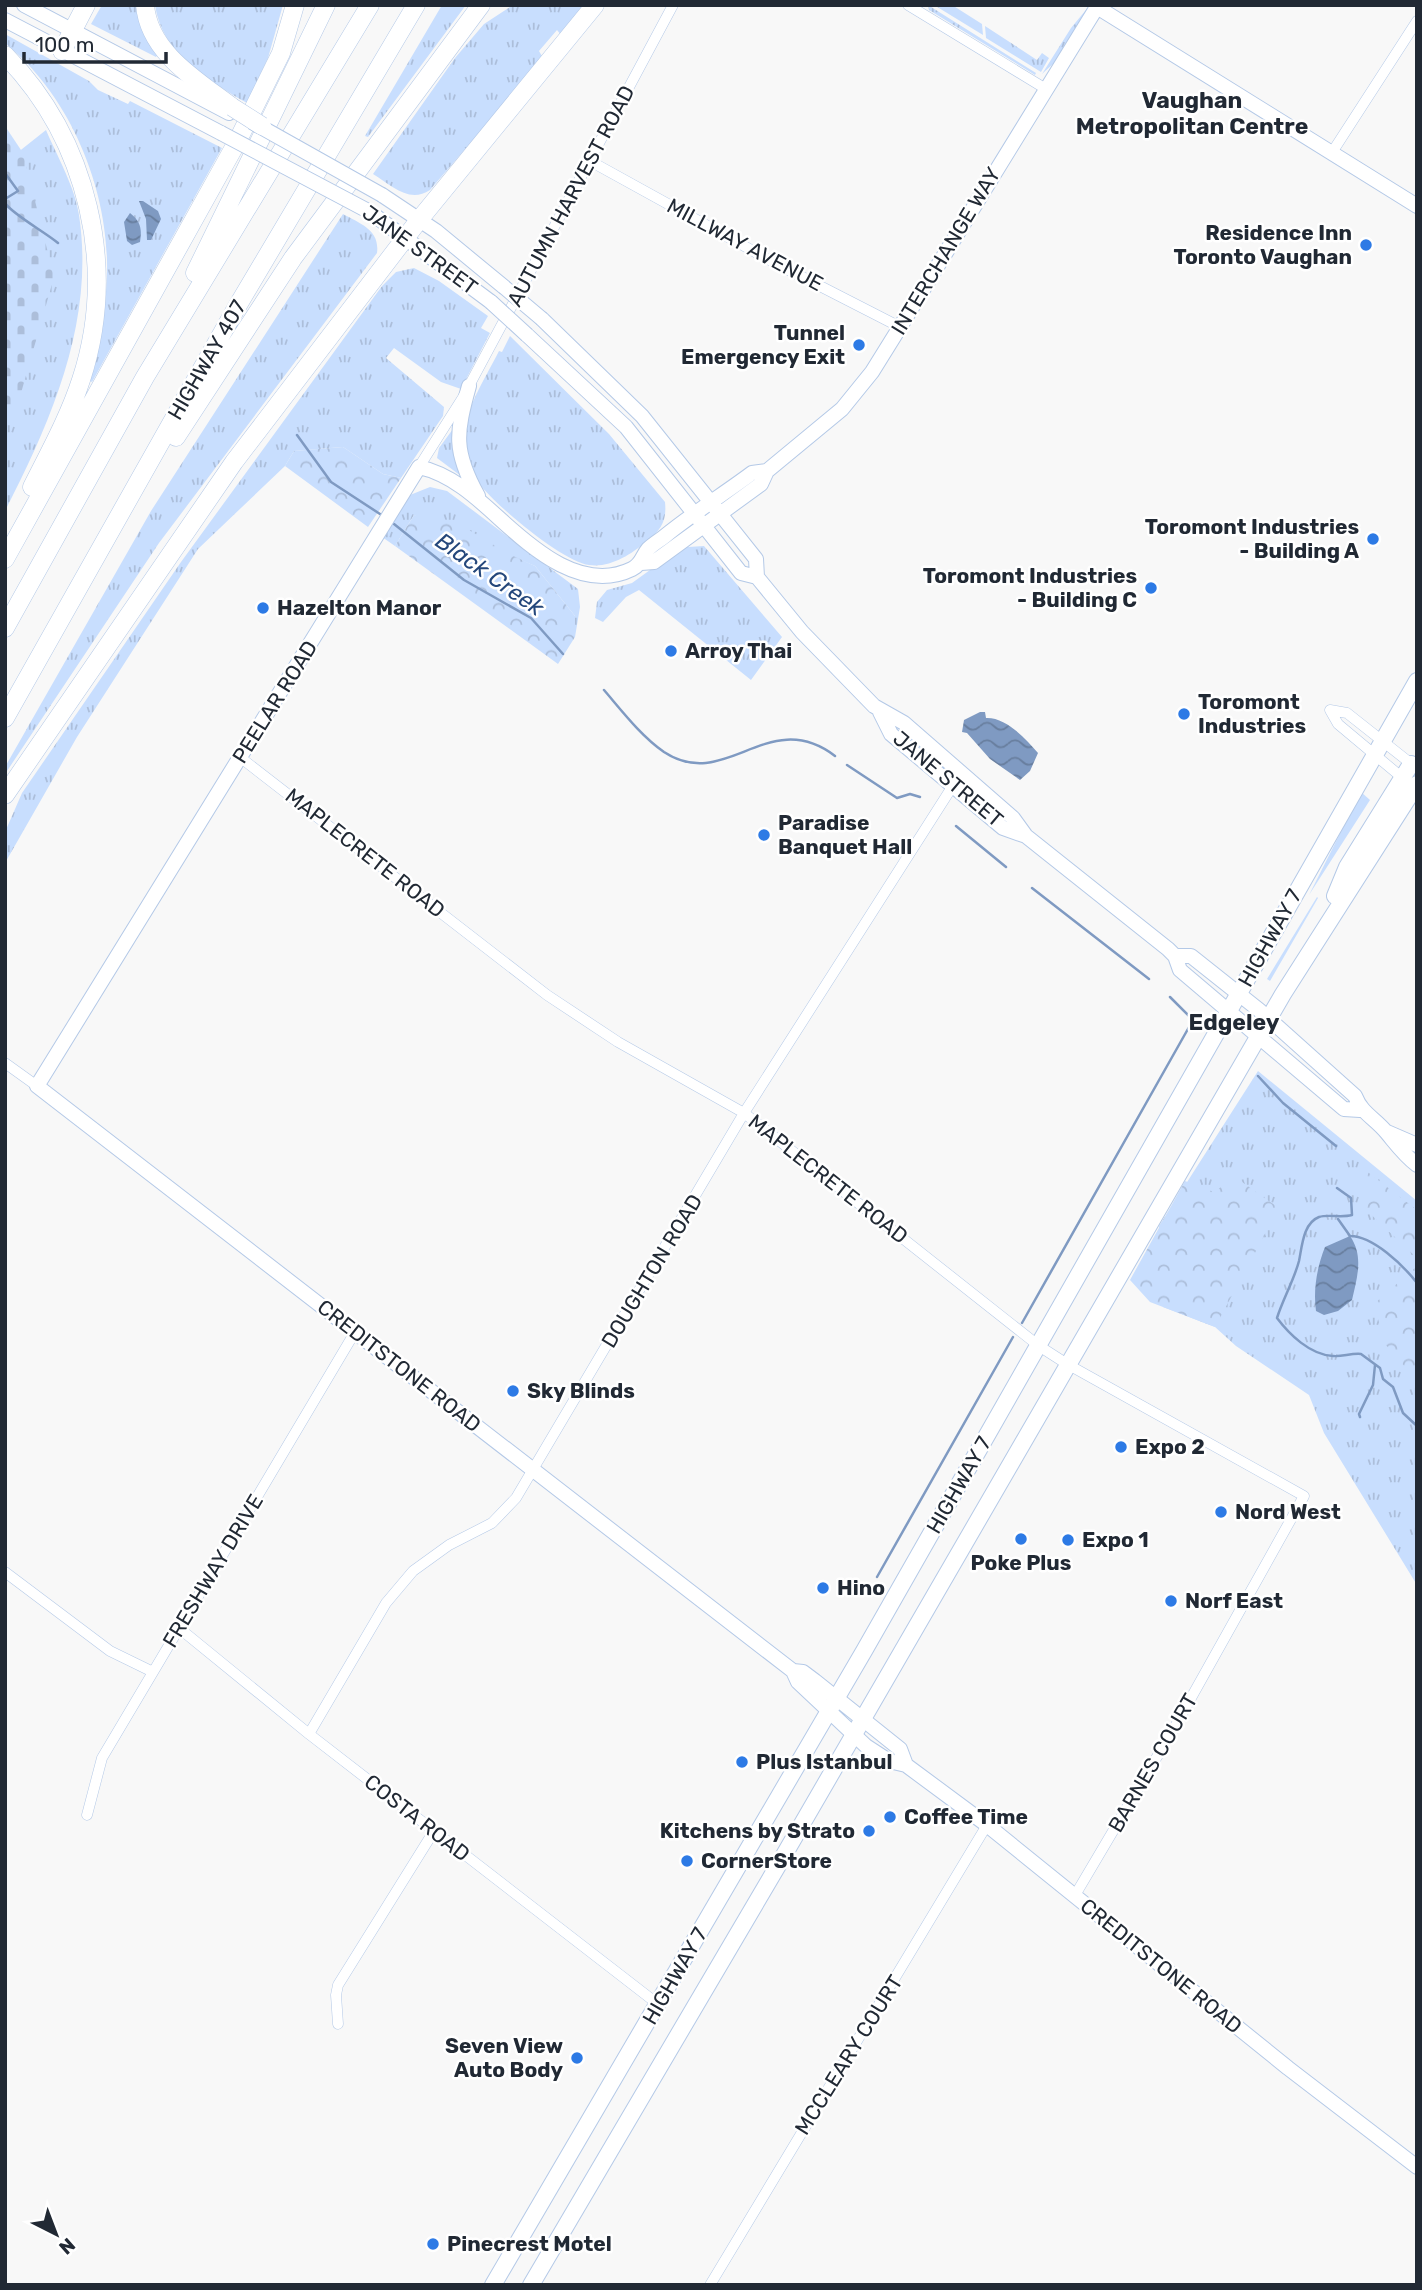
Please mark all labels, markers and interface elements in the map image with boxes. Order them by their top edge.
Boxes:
scale bar [24,21,166,65]
text: 100 m [35,32,94,57]
street label: AUTUMN HARVEST ROAD [502,81,639,310]
district label: Vaughan Metropolitan Centre [1076,86,1308,140]
street label: INTERCHANGE WAY [886,163,1005,339]
street label: MILLWAY AVENUE [663,193,828,296]
street label: JANE STREET [358,200,483,300]
place label: Residence Inn Toronto Vaughan [1174,220,1352,269]
marker: Residence Inn Toronto Vaughan [1358,237,1374,253]
street label: HIGHWAY 407 [162,295,251,424]
place label: Tunnel Emergency Exit [681,320,845,369]
marker: Tunnel Emergency Exit [851,337,867,353]
place label: Toromont Industries - Building A [1145,514,1359,563]
water label: Black Creek [430,526,551,622]
marker: Toromont Industries - Building A [1365,531,1381,547]
place label: Toromont Industries - Building C [923,563,1137,612]
marker: Toromont Industries - Building C [1143,580,1159,596]
place label: Hazelton Manor [277,595,442,620]
marker: Hazelton Manor [255,600,271,616]
street label: PEELAR ROAD [227,636,322,768]
place label: Arroy Thai [685,638,792,663]
marker: Arroy Thai [663,643,679,659]
place label: Toromont Industries [1198,689,1306,738]
marker: Toromont Industries [1176,706,1192,722]
street label: JANE STREET [888,725,1008,832]
street label: MAPLECRETE ROAD [281,783,450,923]
place label: Paradise Banquet Hall [778,810,912,859]
marker: Paradise Banquet Hall [756,827,772,843]
street label: HIGHWAY 7 [1233,884,1307,991]
district label: Edgeley [1189,1008,1280,1036]
street label: MAPLECRETE ROAD [744,1109,913,1249]
street label: DOUGHTON ROAD [596,1189,707,1352]
street label: CREDITSTONE ROAD [313,1294,486,1437]
place label: Sky Blinds [527,1378,635,1403]
marker: Sky Blinds [505,1383,521,1399]
street label: HIGHWAY 7 [921,1432,996,1538]
place label: Expo 2 [1135,1434,1205,1459]
marker: Expo 2 [1113,1439,1129,1455]
street label: FRESHWAY DRIVE [157,1490,268,1652]
place label: Nord West [1235,1499,1341,1524]
marker: Nord West [1213,1504,1229,1520]
place label: Expo 1 [1082,1527,1149,1552]
marker: Poke Plus [1013,1531,1029,1547]
marker: Expo 1 [1060,1532,1076,1548]
place label: Poke Plus [971,1550,1071,1575]
place label: Hino [837,1575,885,1600]
marker: Hino [815,1580,831,1596]
place label: Norf East [1185,1588,1283,1613]
marker: Norf East [1163,1593,1179,1609]
street label: BARNES COURT [1103,1689,1202,1836]
place label: Plus Istanbul [756,1749,893,1774]
marker: Plus Istanbul [734,1754,750,1770]
street label: COSTA ROAD [360,1769,475,1866]
place label: Coffee Time [904,1804,1028,1829]
marker: Coffee Time [882,1809,898,1825]
place label: Kitchens by Strato [660,1818,855,1843]
marker: Kitchens by Strato [861,1823,877,1839]
place label: CornerStore [701,1848,832,1873]
marker: CornerStore [679,1853,695,1869]
street label: CREDITSTONE ROAD [1076,1893,1247,2038]
street label: HIGHWAY 7 [637,1923,712,2029]
street label: MCCLEARY COURT [789,1970,908,2139]
place label: Seven View Auto Body [445,2033,563,2082]
marker: Seven View Auto Body [569,2050,585,2066]
north arrow [21,2199,91,2269]
place label: Pinecrest Motel [447,2231,612,2256]
text: N [54,2233,80,2259]
marker: Pinecrest Motel [425,2236,441,2252]

